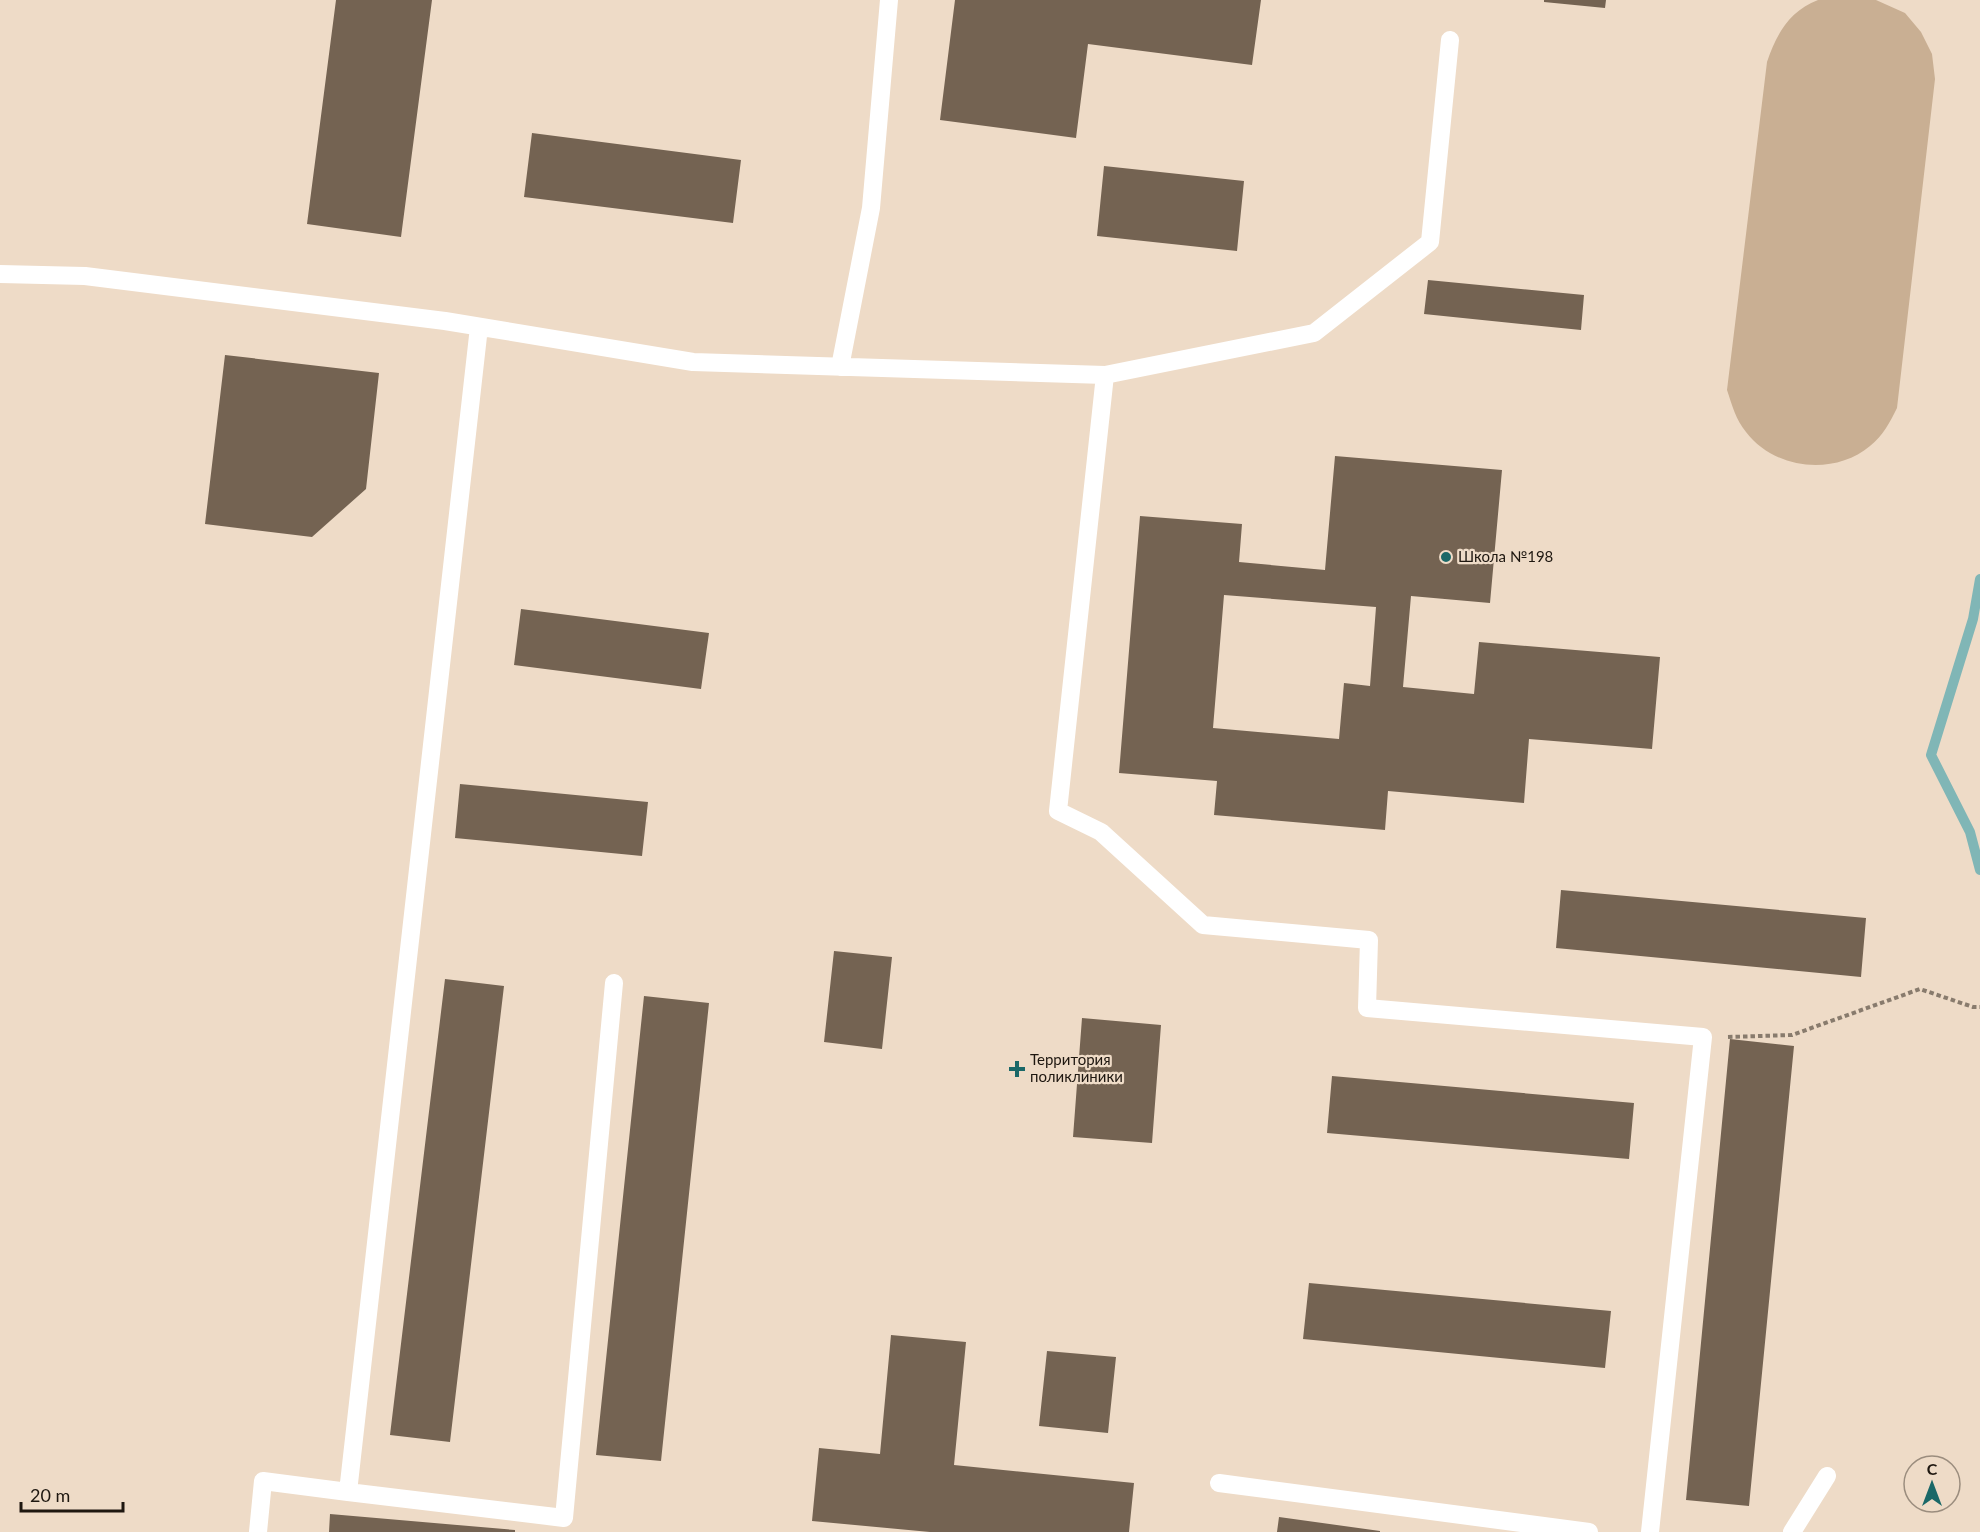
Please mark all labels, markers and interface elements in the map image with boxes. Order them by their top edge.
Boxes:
place label: Школа №198 [1458,547,1553,565]
marker: Школа №198 [1439,550,1453,564]
place label: Территория поликлиники [1030,1050,1123,1085]
marker: Территория поликлиники [1008,1060,1026,1078]
north arrow [1902,1454,1962,1514]
text: С [1927,1459,1938,1478]
scale bar [21,1475,123,1513]
text: 20 m [30,1484,70,1506]

